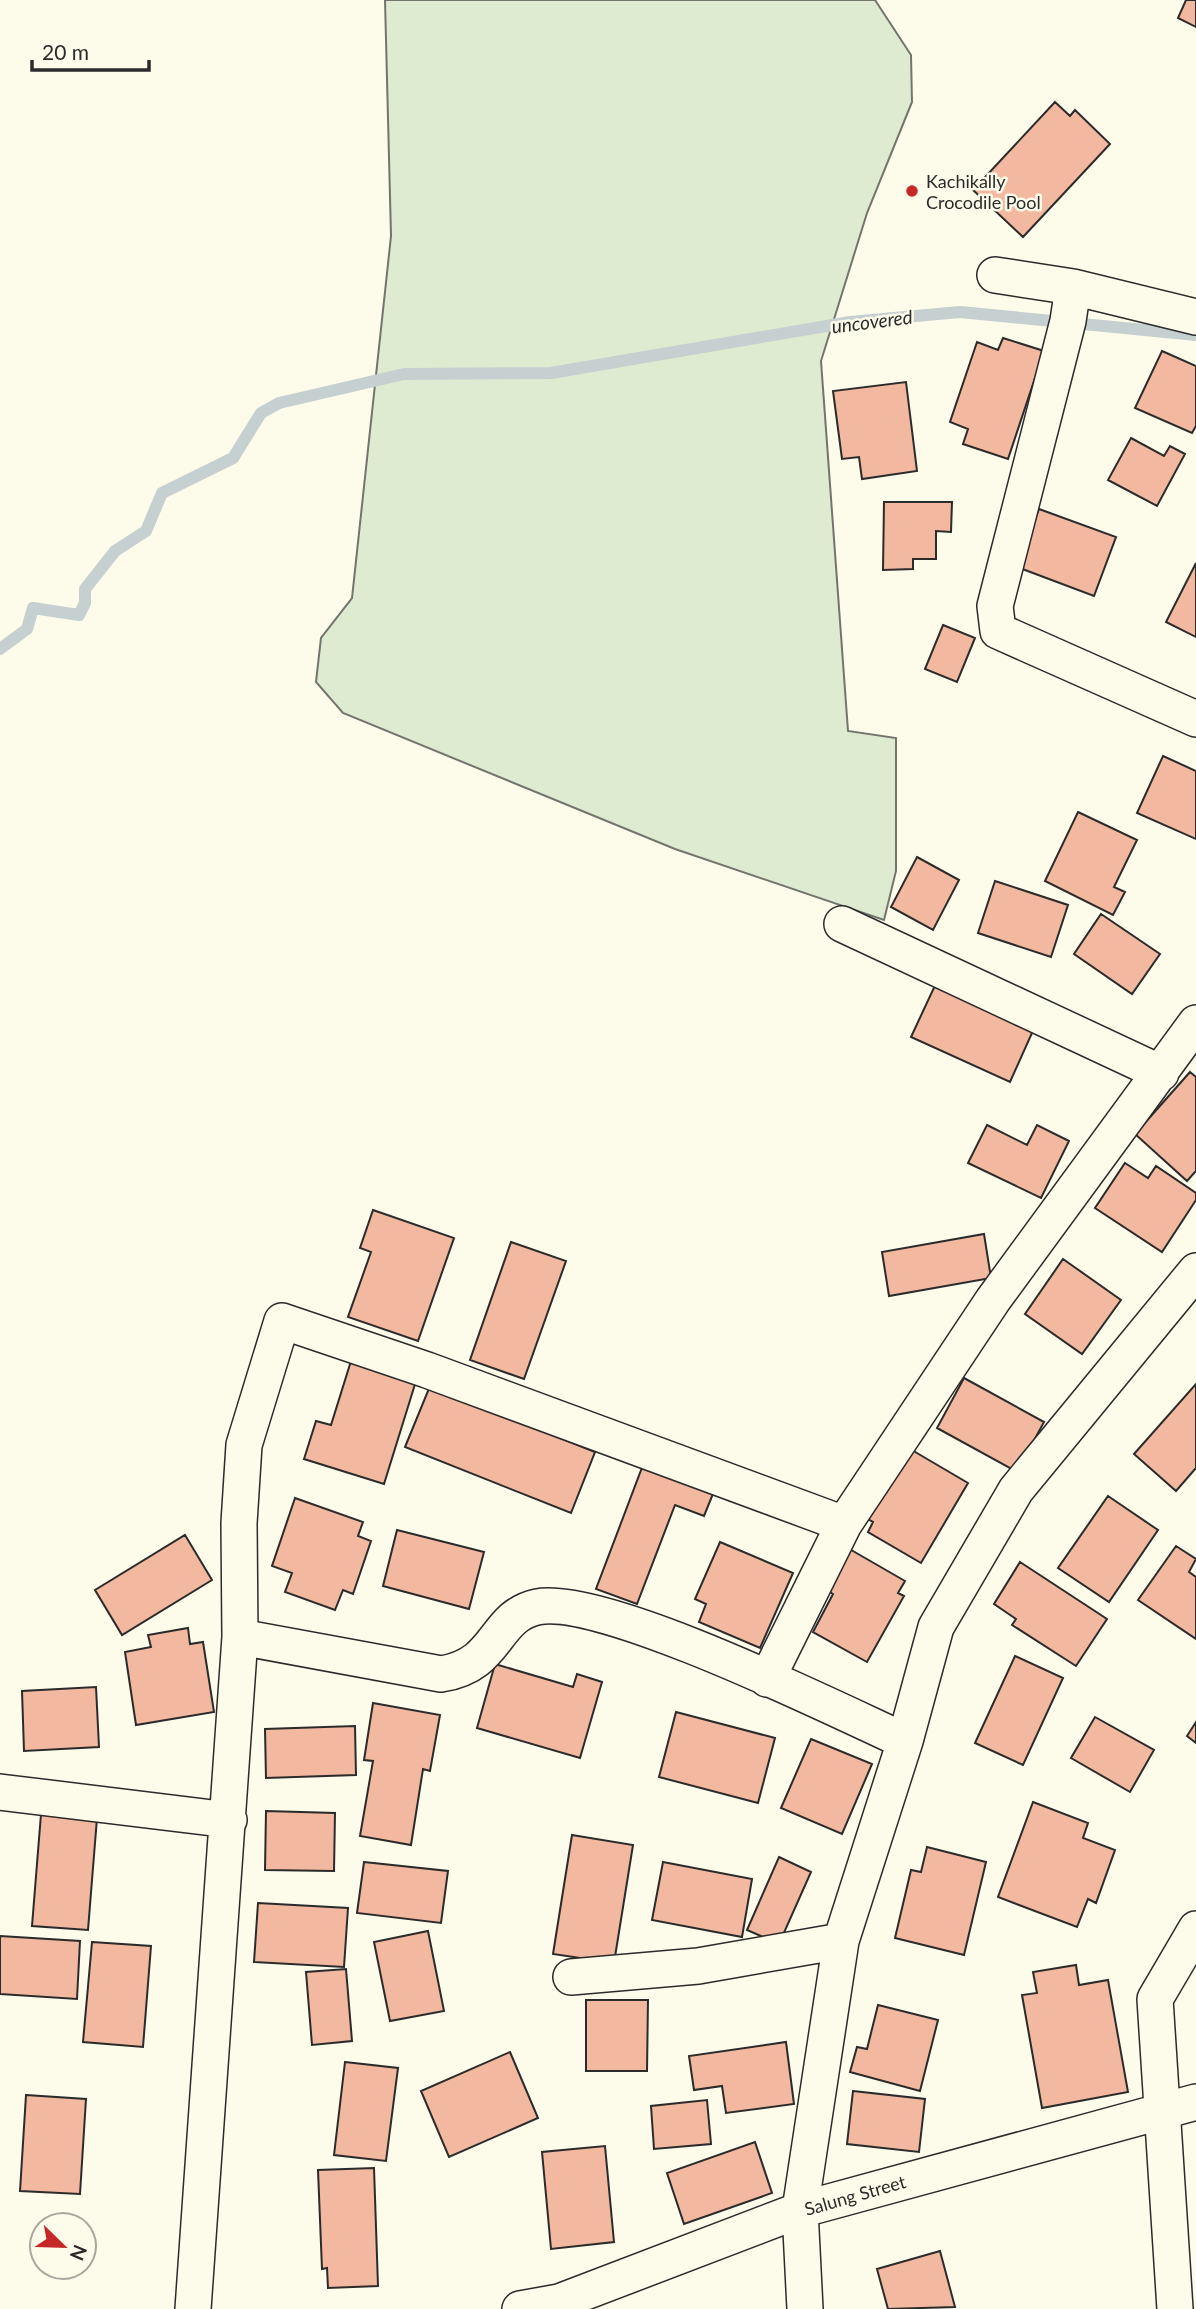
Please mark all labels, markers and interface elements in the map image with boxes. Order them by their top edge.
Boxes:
scale bar [32,28,149,72]
text: 20 m [42,39,89,64]
place label: Kachikally Crocodile Pool [926,170,1041,213]
marker: Kachikally Crocodile Pool [904,183,920,199]
water label: uncovered [830,305,914,337]
street label: Salung Street [802,2170,909,2220]
north arrow [28,2211,98,2281]
text: N [66,2242,93,2264]

